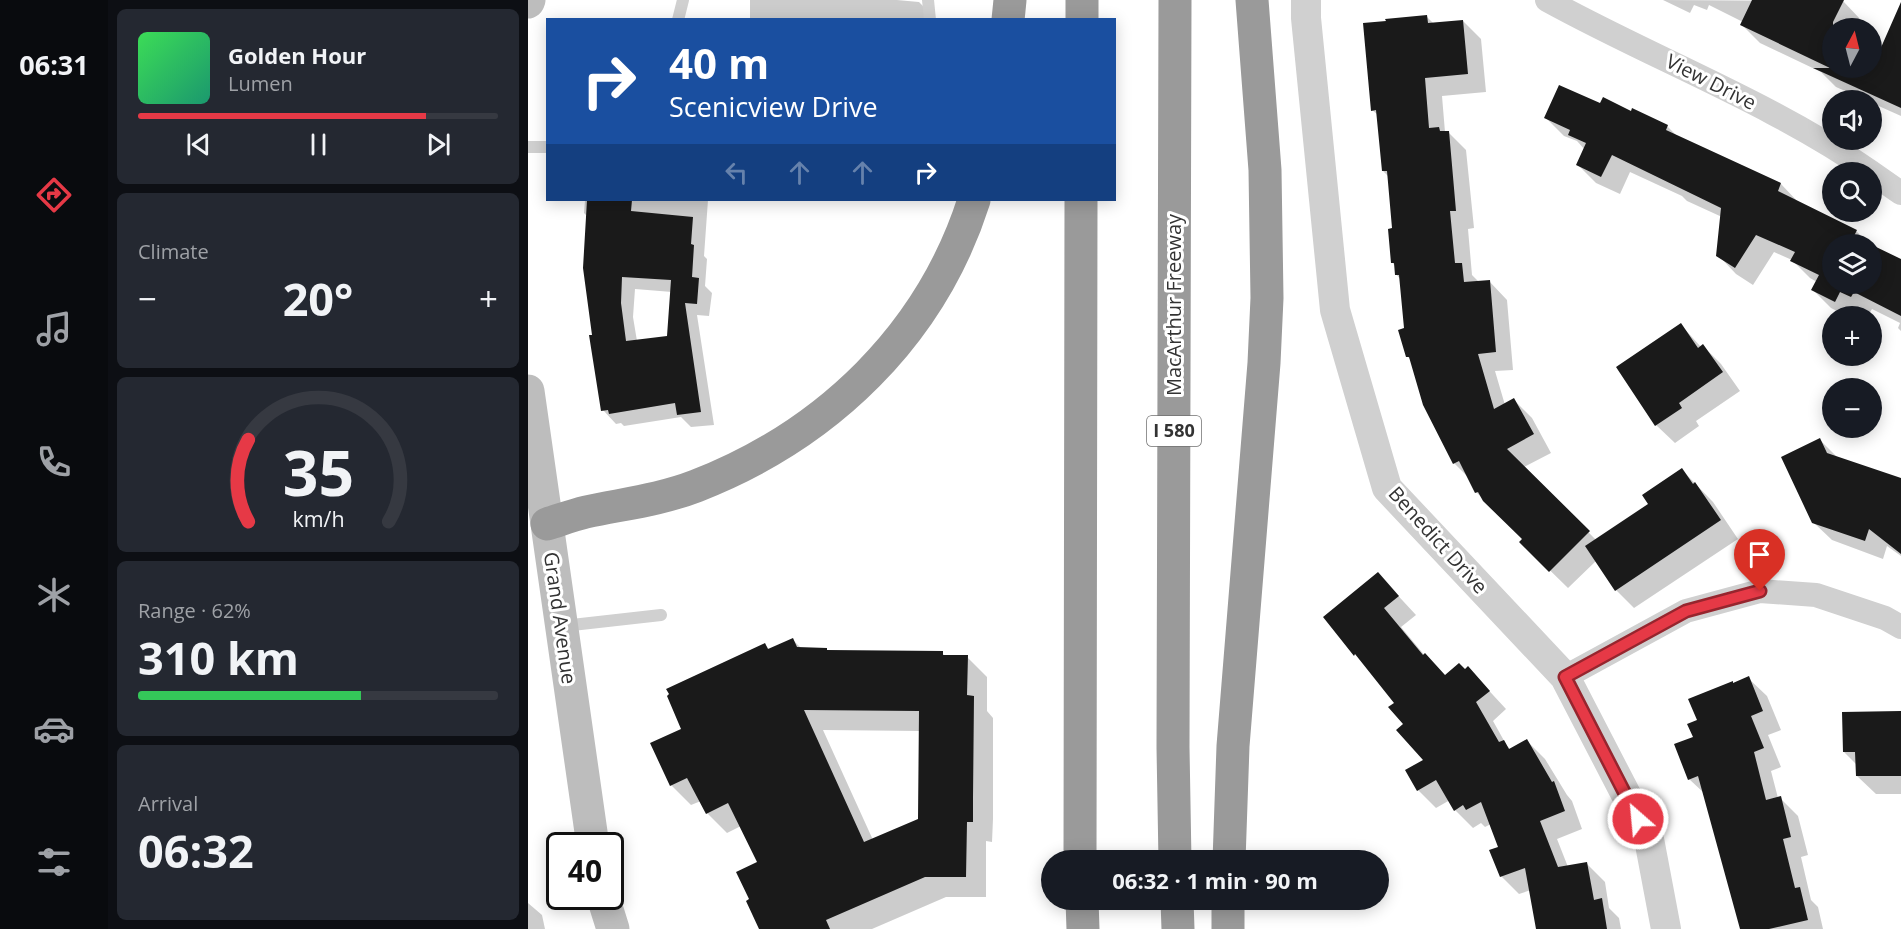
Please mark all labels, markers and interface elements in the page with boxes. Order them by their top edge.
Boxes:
north arrow [1822,18,1882,78]
map controls [1822,18,1882,438]
text: 40 m [669,34,769,91]
text: Golden Hour [228,40,366,70]
icon: right [570,42,648,120]
text: 06:31 [19,46,89,83]
street label: View Drive [1662,47,1761,116]
text: Lumen [228,70,293,97]
text: Scenicview Drive [669,88,878,125]
button: sound [1822,90,1882,150]
icon: previous [182,128,215,161]
icon: pause [302,128,335,161]
icon: next [422,128,455,161]
icon: left [720,156,753,189]
icon: ahead [783,156,816,189]
icon: ahead [846,156,879,189]
icon: right [909,156,942,189]
button: search [1822,162,1882,222]
icon: directions [33,174,75,216]
street label: MacArthur Freeway [1160,213,1187,396]
button: layers [1822,234,1882,294]
text: Climate [138,238,209,265]
text: 20° [283,268,353,329]
text: − [138,276,157,321]
text: + [479,276,498,321]
button: + [1822,306,1882,366]
icon: music [33,308,75,350]
button: − [1822,378,1882,438]
road number: I 580 [1147,416,1201,446]
text: 35 [282,429,354,514]
icon: phone [33,441,75,483]
street label: Benedict Drive [1383,480,1494,599]
text: km/h [292,504,344,533]
pin [1734,529,1785,591]
icon: arrive [1743,538,1776,571]
street label: Grand Avenue [538,550,583,686]
icon: climate [33,574,75,616]
text: Range · 62% [138,597,251,624]
text: 310 km [138,627,299,688]
icon: car [33,708,75,750]
position arrow [1606,787,1670,851]
text: Arrival [138,790,198,817]
text: 06:32 [138,820,254,881]
speed limit sign: 40 [546,832,624,910]
icon: filters [33,841,75,883]
text: 06:32 · 1 min · 90 m [1112,865,1318,895]

